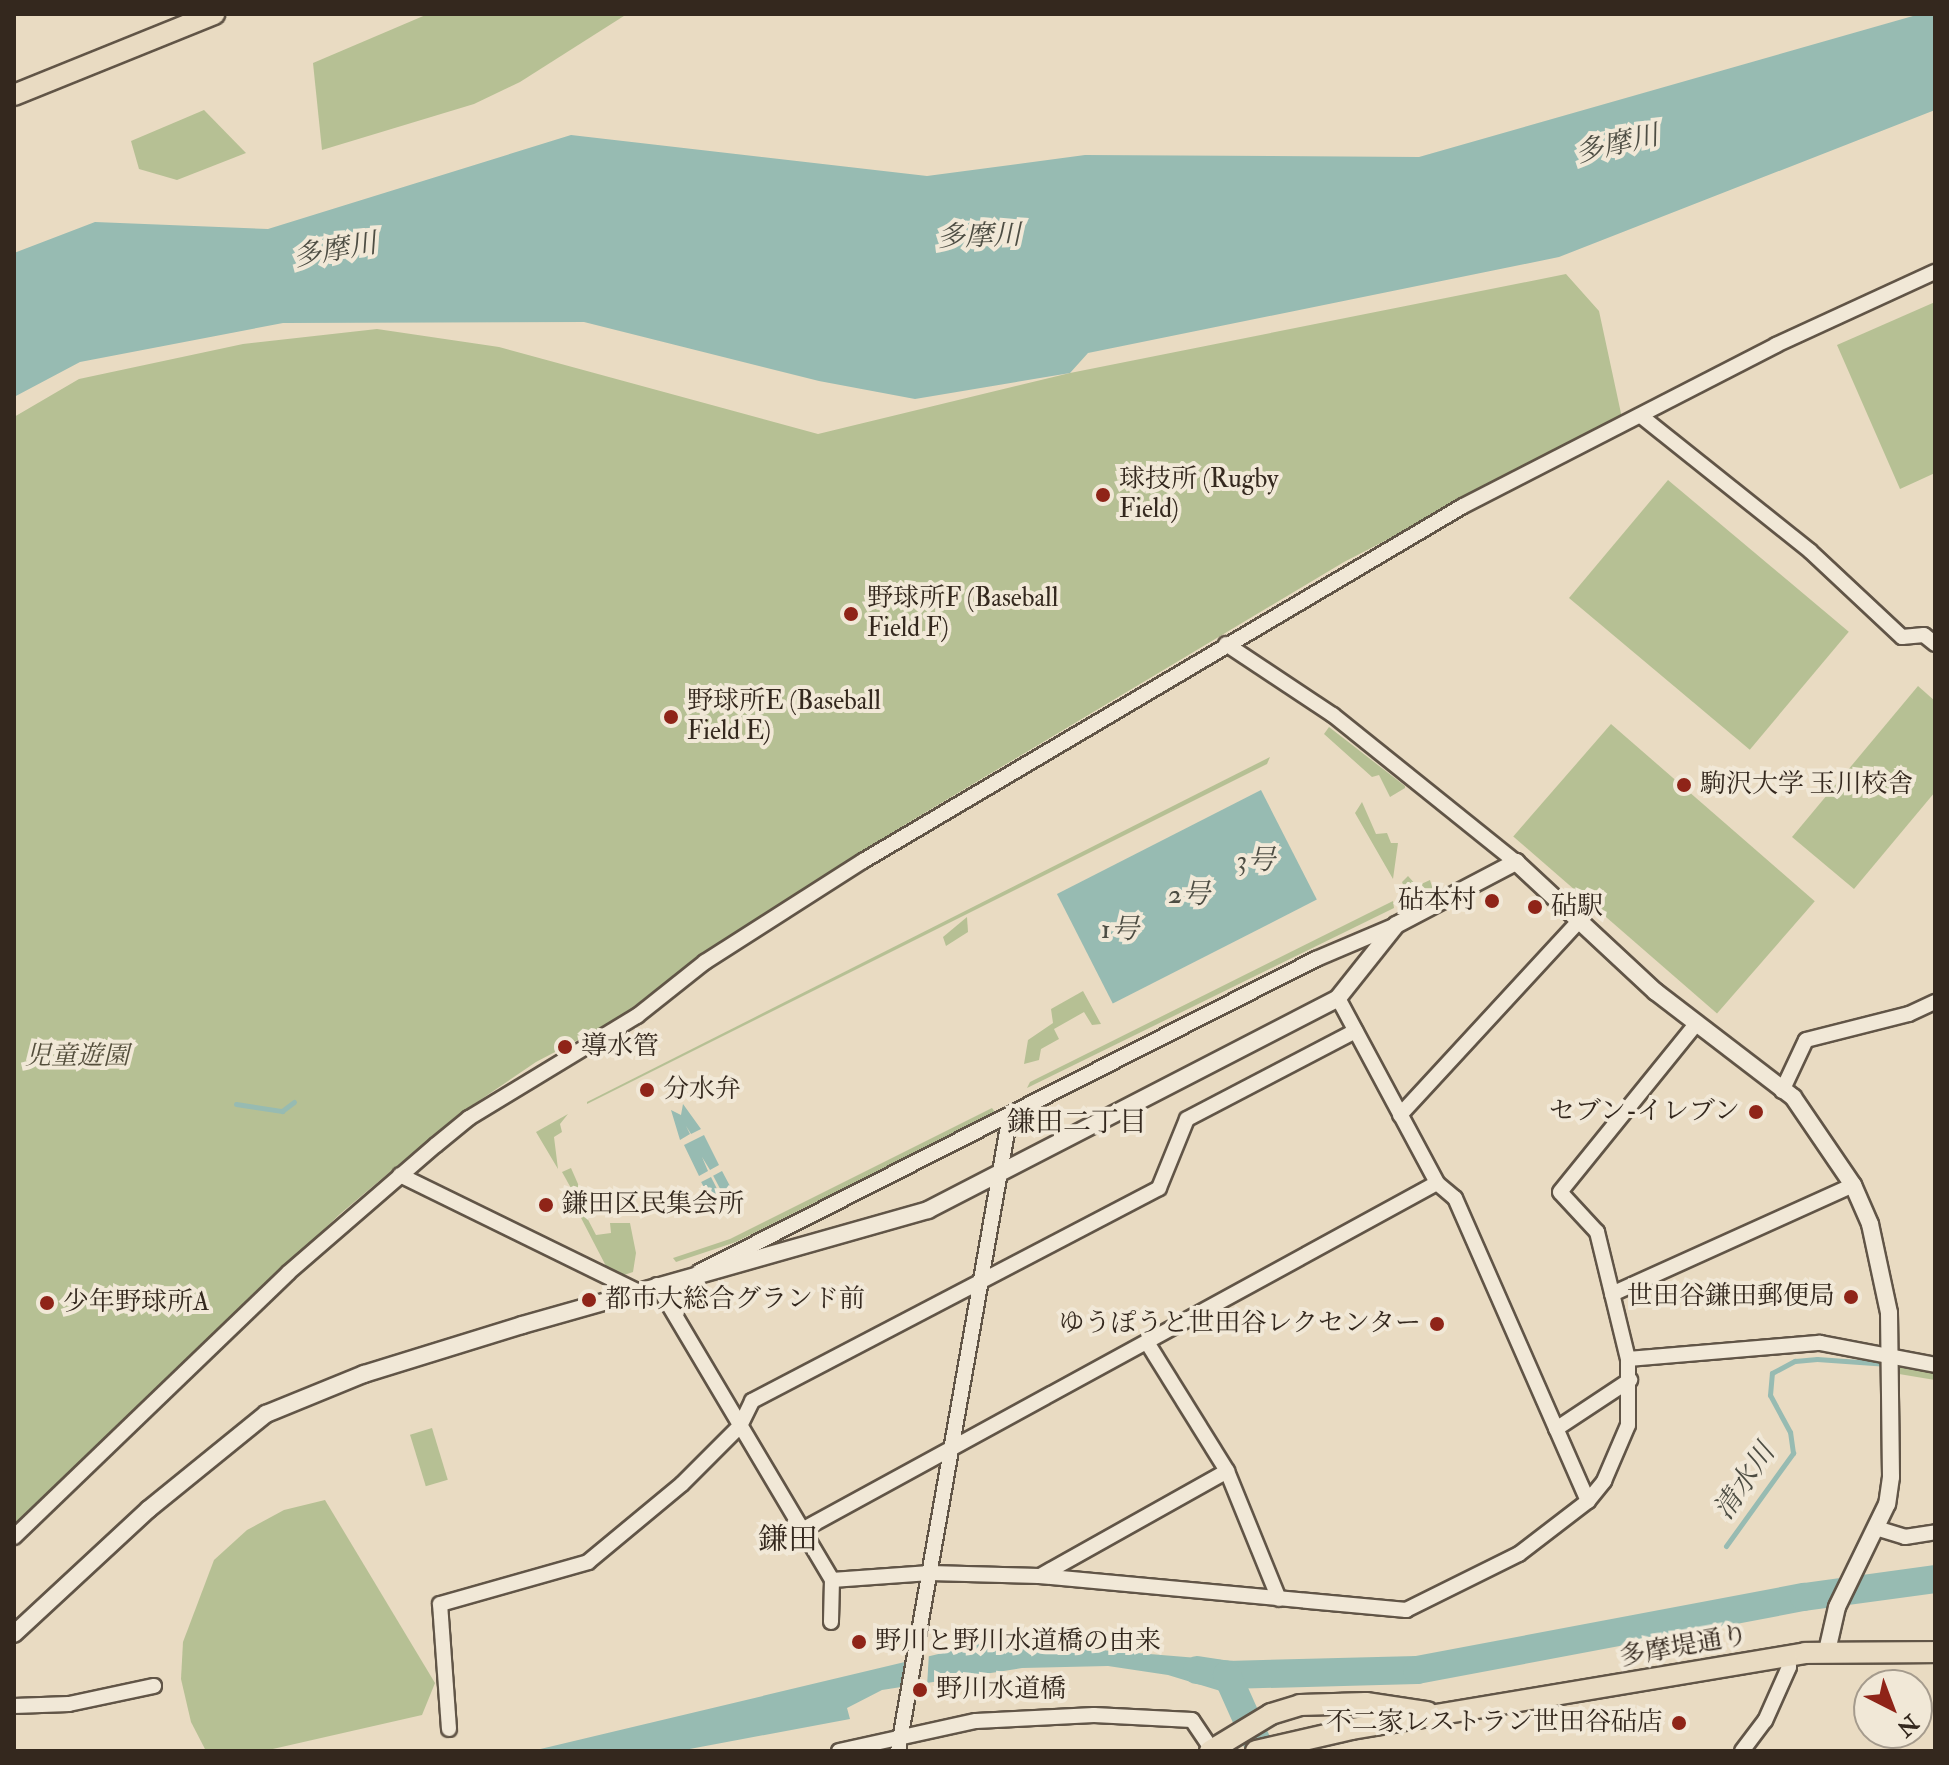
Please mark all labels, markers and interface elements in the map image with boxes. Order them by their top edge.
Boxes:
water label: 多摩川 [1572,119,1662,171]
water label: 多摩川 [936,219,1022,255]
water label: 多摩川 [291,227,379,275]
place label: 球技所 (Rugby Field) [1119,464,1278,526]
marker: 球技所 (Rugby Field) [1094,486,1112,504]
place label: 野球所F (Baseball Field F) [867,583,1058,644]
marker: 野球所F (Baseball Field F) [842,605,860,623]
place label: 野球所E (Baseball Field E) [687,686,881,748]
marker: 野球所E (Baseball Field E) [662,708,680,726]
place label: 駒沢大学 玉川校舎 [1700,769,1913,801]
marker: 駒沢大学 玉川校舎 [1675,776,1693,794]
water label: 3号 [1237,844,1275,878]
water label: 2号 [1168,878,1210,912]
place label: 砧本村 [1398,885,1476,917]
place label: 砧駅 [1551,891,1603,923]
marker: 砧本村 [1483,892,1501,910]
marker: 砧駅 [1526,898,1544,916]
water label: 1号 [1101,913,1139,947]
place label: 導水管 [581,1031,659,1063]
marker: 導水管 [556,1038,574,1056]
park label: 児童遊園 [25,1041,129,1073]
place label: 分水弁 [663,1074,741,1106]
marker: 分水弁 [638,1081,656,1099]
place label: セブン-イレブン [1547,1096,1740,1128]
marker: セブン-イレブン [1747,1103,1765,1121]
district label: 鎌田二丁目 [1007,1106,1147,1140]
place label: 鎌田区民集会所 [562,1189,744,1221]
marker: 鎌田区民集会所 [537,1196,555,1214]
place label: 世田谷鎌田郵便局 [1627,1281,1835,1313]
place label: 都市大総合グランド前 [605,1284,865,1316]
place label: 少年野球所A [63,1287,210,1319]
marker: 世田谷鎌田郵便局 [1842,1288,1860,1306]
marker: 都市大総合グランド前 [580,1291,598,1309]
marker: 少年野球所A [38,1294,56,1312]
place label: ゆうぽうと世田谷レクセンター [1057,1308,1421,1340]
marker: ゆうぽうと世田谷レクセンター [1428,1315,1446,1333]
water label: 清水川 [1708,1438,1782,1526]
district label: 鎌田 [758,1522,818,1558]
street label: 多摩堤通り [1617,1620,1751,1674]
place label: 野川と野川水道橋の由来 [875,1626,1161,1658]
marker: 野川と野川水道橋の由来 [850,1633,868,1651]
north arrow [1853,1669,1933,1749]
place label: 野川水道橋 [936,1674,1066,1706]
marker: 野川水道橋 [911,1681,929,1699]
place label: 不二家レストラン世田谷砧店 [1325,1707,1663,1739]
text: N [1891,1708,1924,1742]
marker: 不二家レストラン世田谷砧店 [1670,1714,1688,1732]

